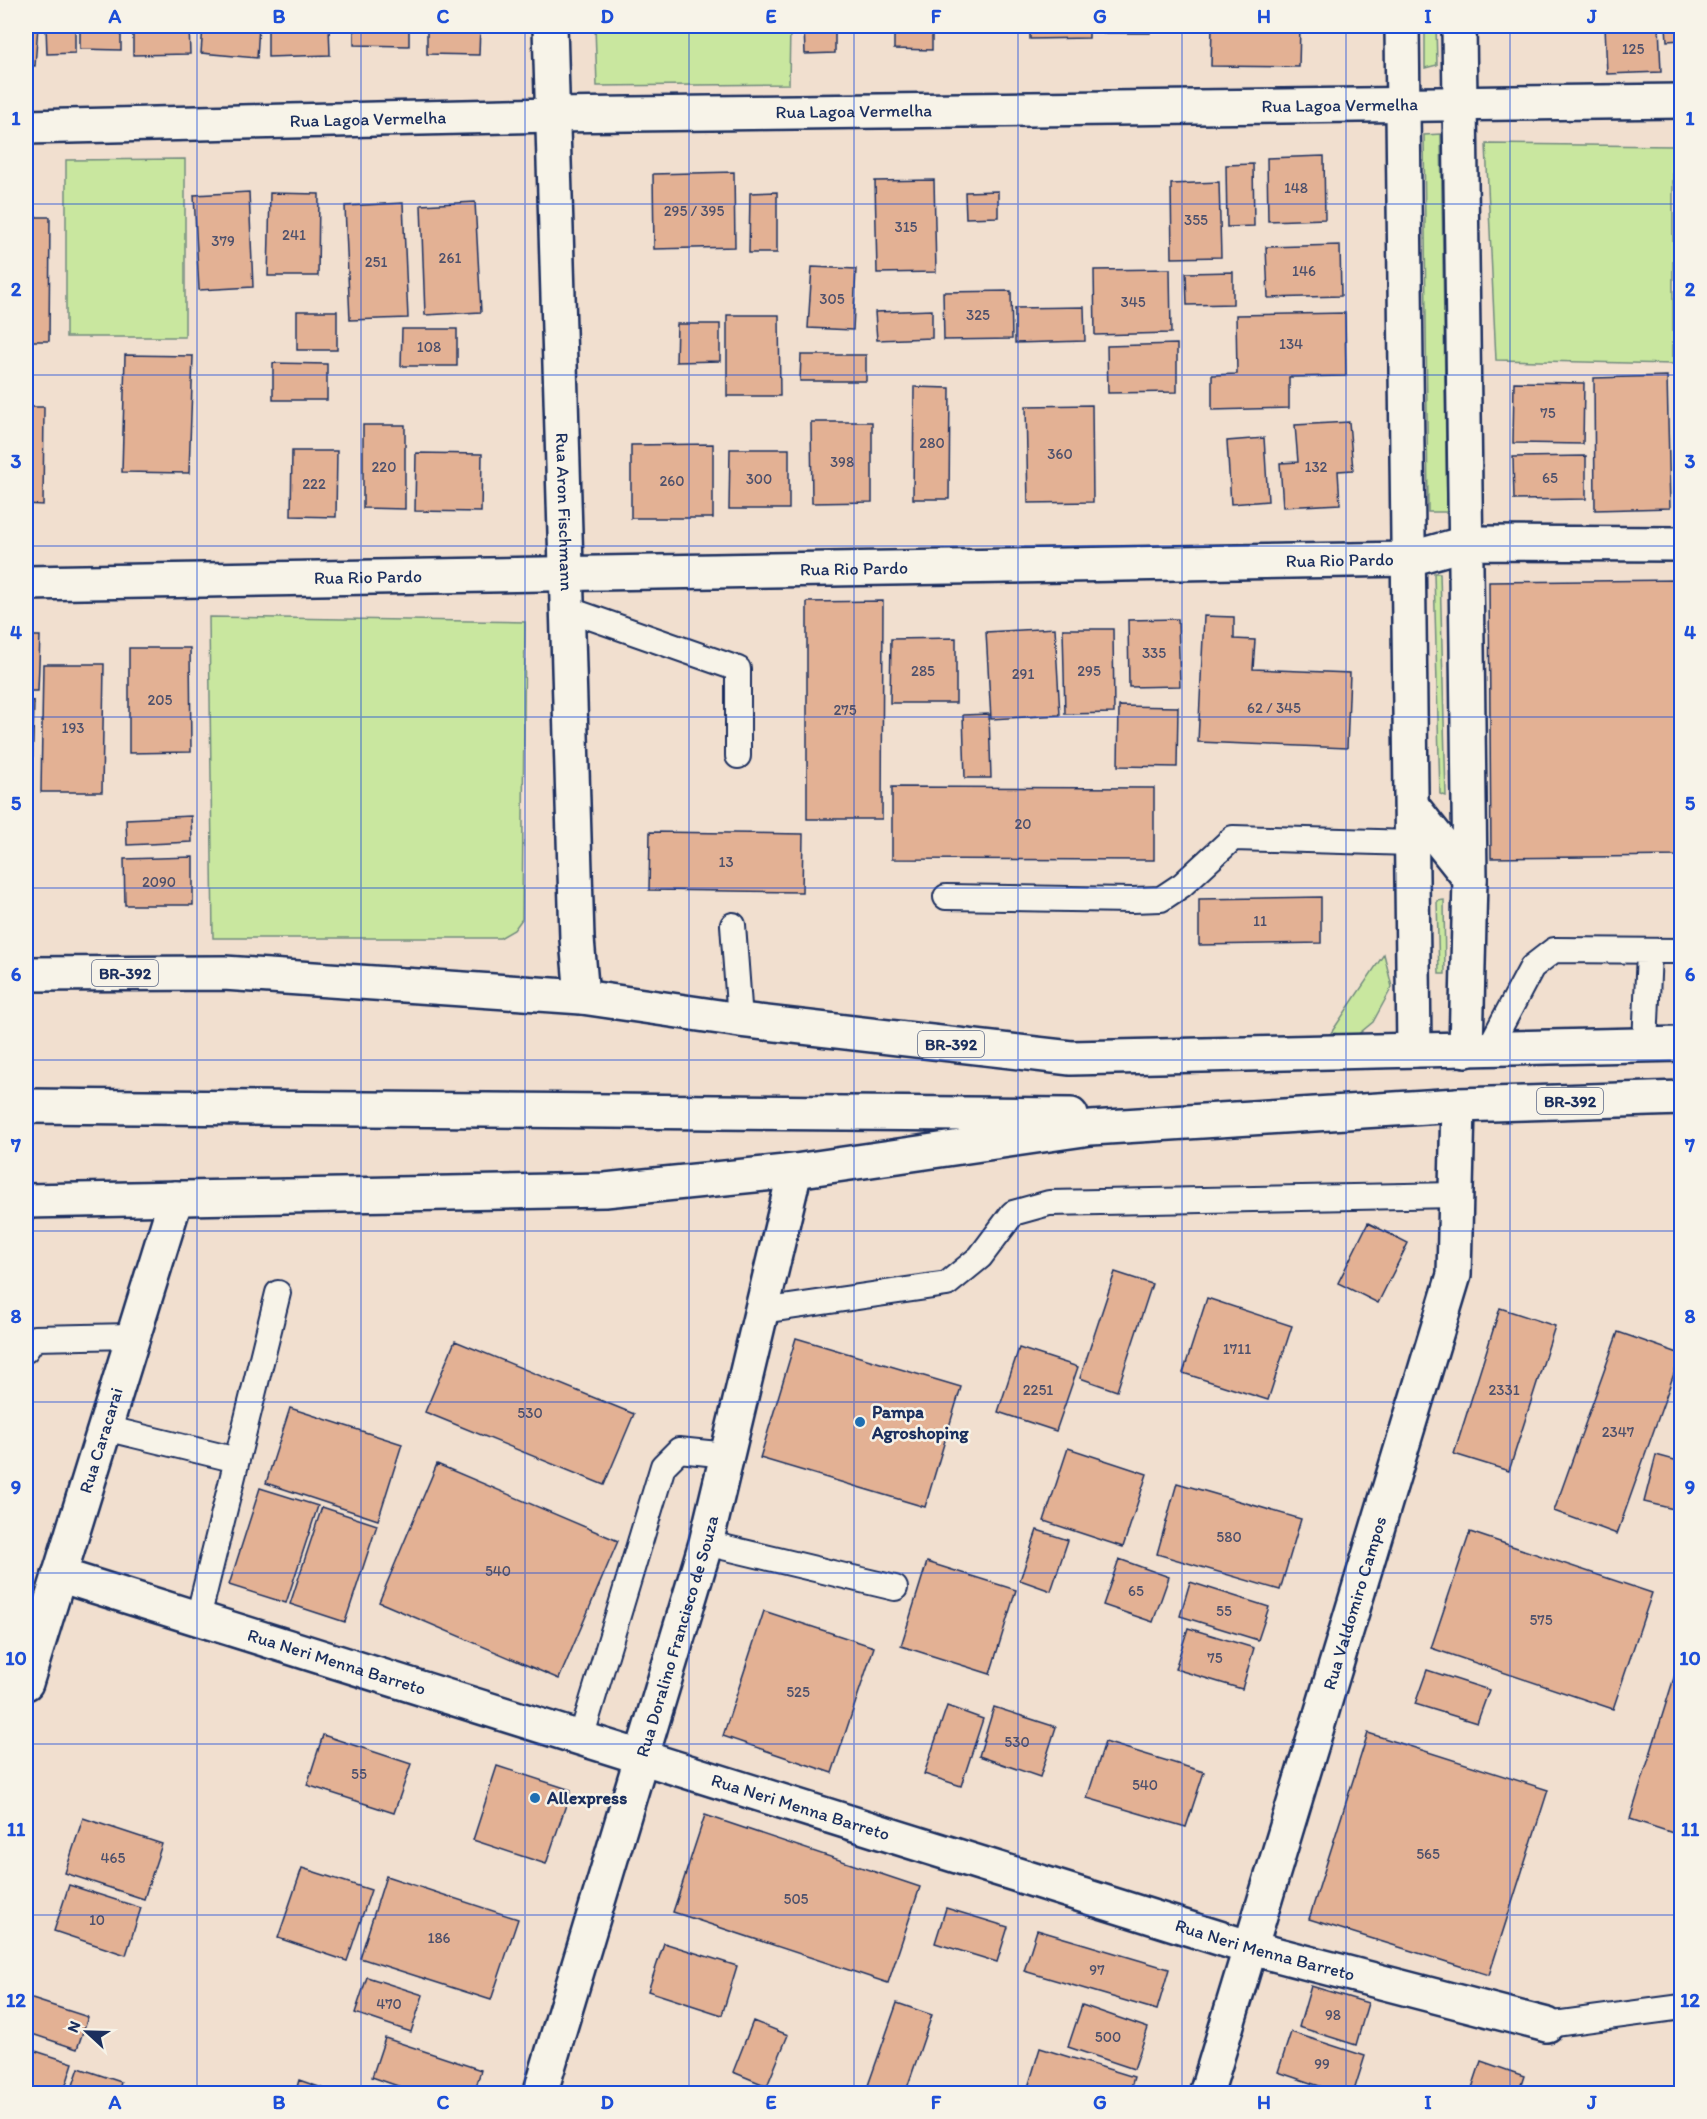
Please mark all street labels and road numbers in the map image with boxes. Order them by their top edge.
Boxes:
street label: Rua Lagoa Vermelha [1261,93,1418,117]
street label: Rua Lagoa Vermelha [775,99,932,123]
street label: Rua Lagoa Vermelha [289,106,447,132]
street label: Rua Aron Fischmann [551,432,578,592]
street label: Rua Rio Pardo [1286,548,1394,572]
street label: Rua Rio Pardo [800,557,908,581]
street label: Rua Rio Pardo [314,565,422,589]
road number: BR-392 [92,960,158,986]
road number: BR-392 [918,1031,984,1057]
road number: BR-392 [1537,1088,1603,1114]
street label: Rua Caracarai [74,1385,128,1496]
street label: Rua Doralino Francisco de Souza [631,1512,723,1760]
street label: Rua Valdomiro Campos [1318,1514,1391,1692]
street label: Rua Neri Menna Barreto [245,1624,429,1700]
street label: Rua Neri Menna Barreto [709,1769,892,1845]
street label: Rua Neri Menna Barreto [1172,1914,1357,1986]

